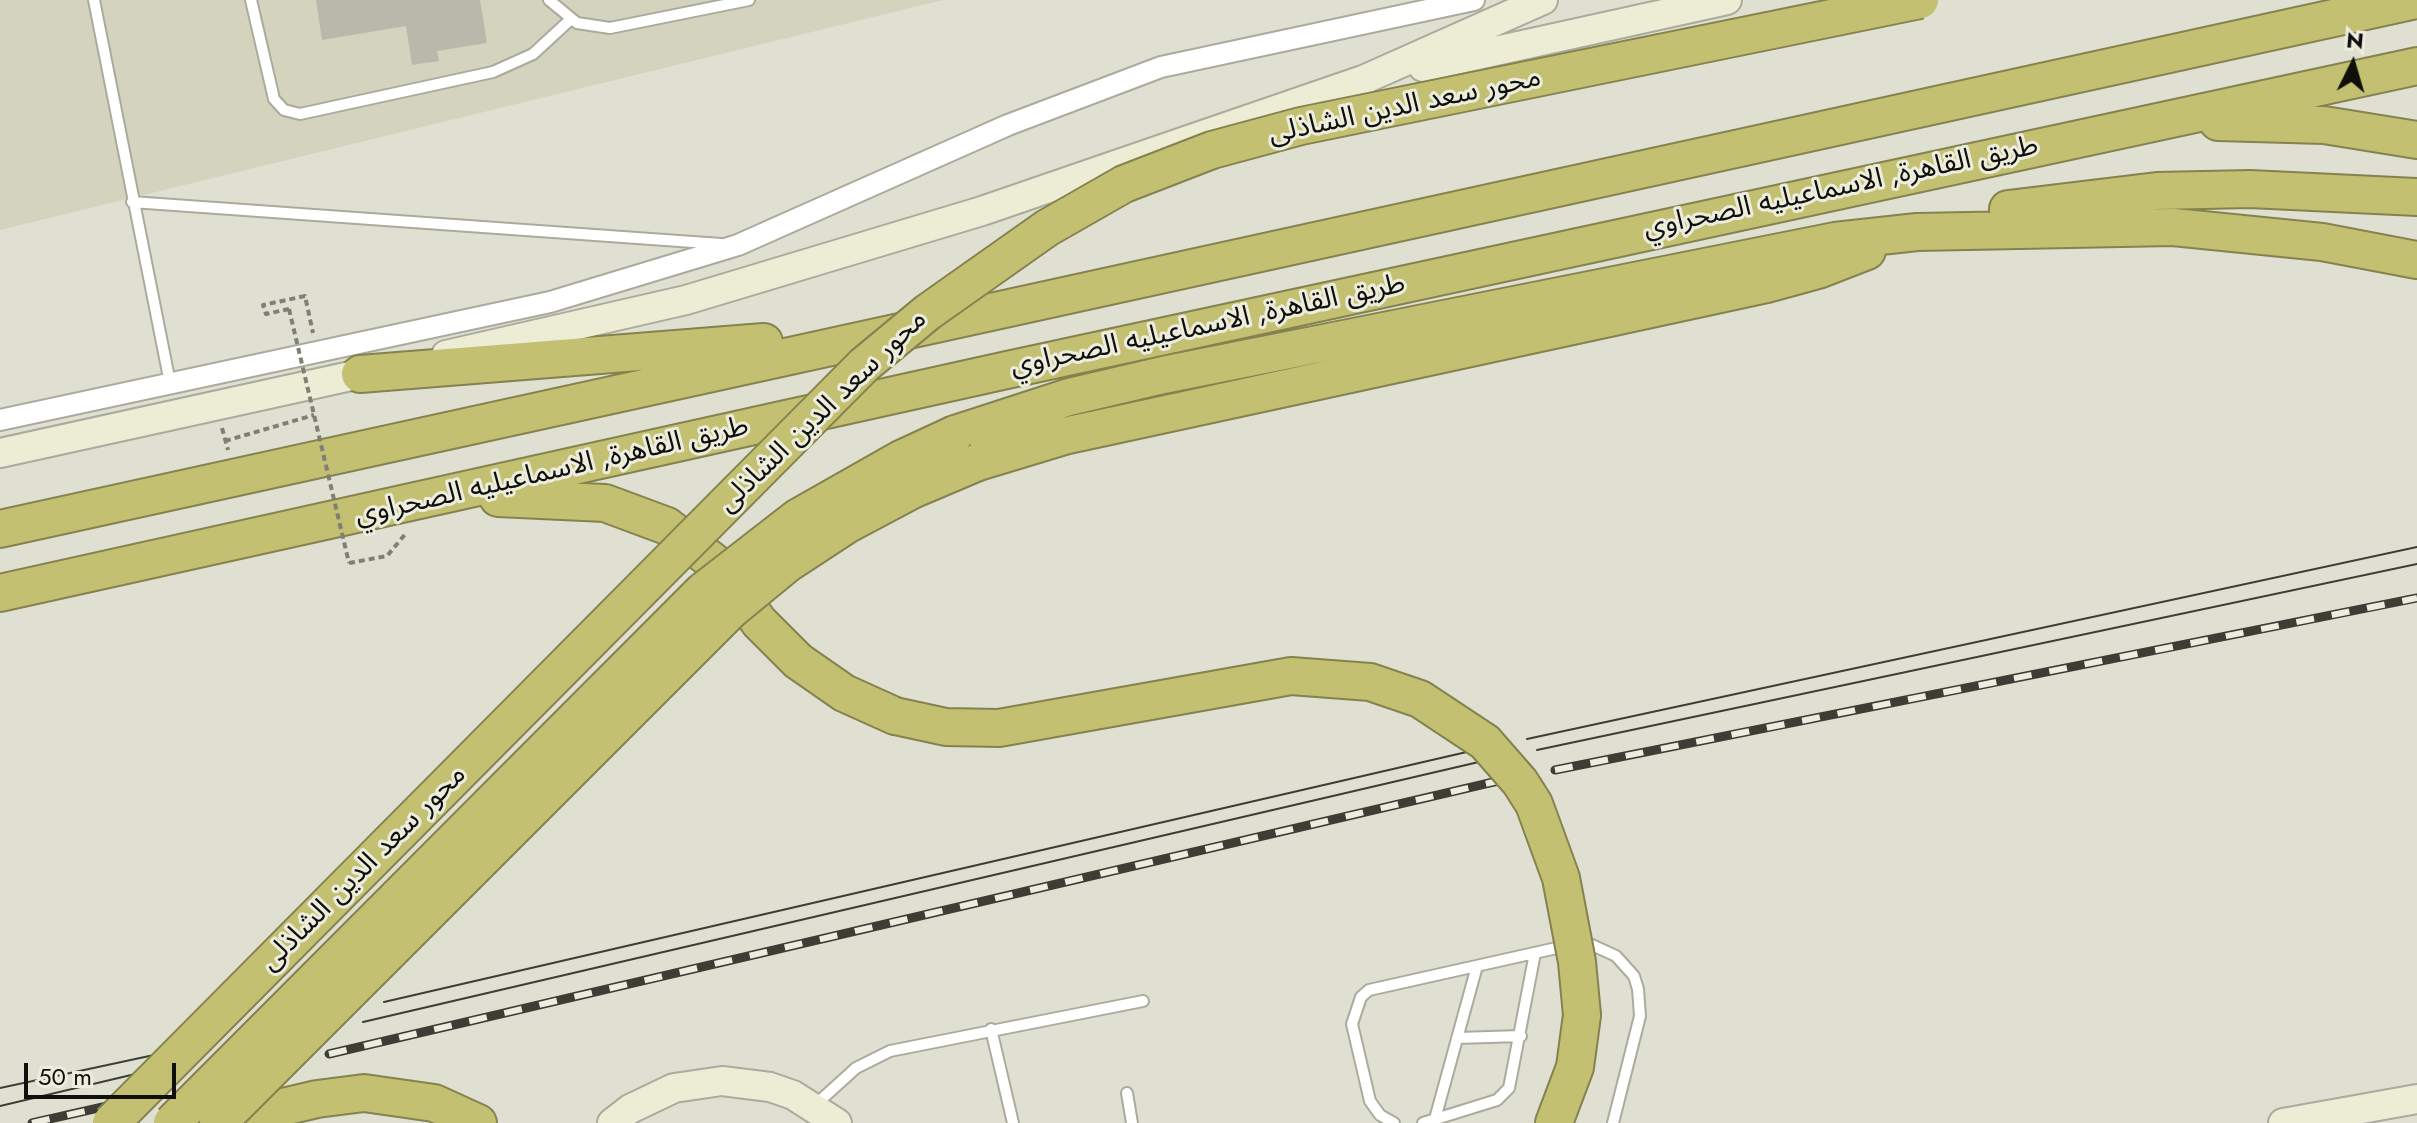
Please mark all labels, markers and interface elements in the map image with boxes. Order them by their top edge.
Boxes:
text: N [2345,23,2365,57]
north arrow [2313,24,2393,104]
street label: محور سعد الدين الشاذلى [1266,62,1544,152]
street label: طريق القاهرة, الاسماعيليه الصحراوي [1641,130,2041,246]
street label: طريق القاهرة, الاسماعيليه الصحراوي [1008,268,1408,384]
street label: محور سعد الدين الشاذلى [712,304,934,520]
street label: طريق القاهرة, الاسماعيليه الصحراوي [352,410,752,534]
street label: محور سعد الدين الشاذلى [254,759,474,979]
scale bar [28,1047,180,1097]
text: 50 m [38,1059,92,1094]

